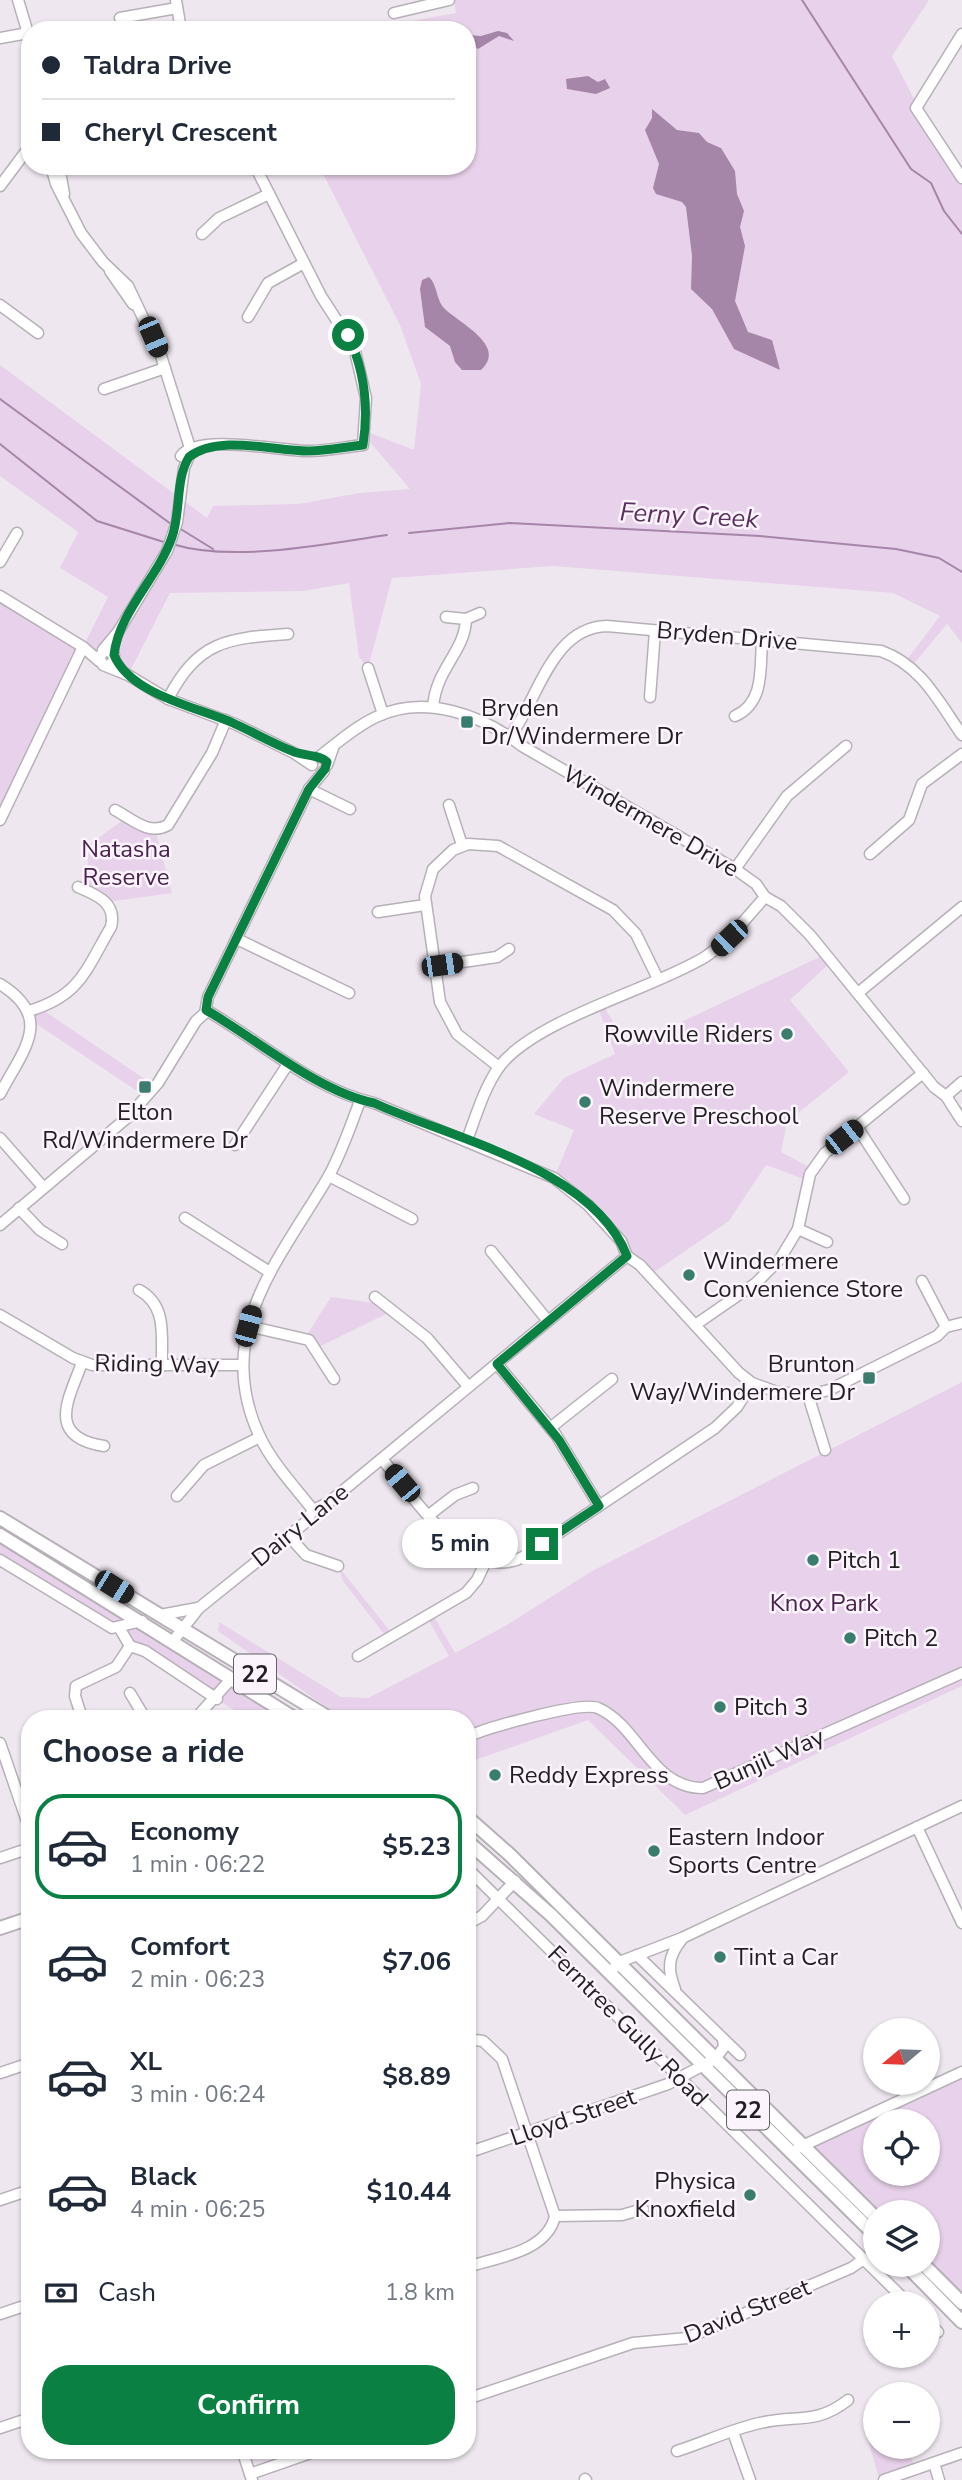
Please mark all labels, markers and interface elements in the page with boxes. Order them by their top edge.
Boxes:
text: Taldra Drive [84,48,232,83]
text: Cheryl Crescent [84,115,277,150]
car [136,314,171,360]
route start [332,319,364,351]
water label: Ferny Creek [619,494,760,537]
street label: Bryden Drive [655,614,799,658]
place label: Bryden Dr/Windermere Dr [481,692,683,752]
marker: Bryden Dr/Windermere Dr [459,714,475,730]
street label: Windermere Drive [557,757,745,885]
park label: Natasha Reserve [81,833,171,893]
car [707,916,752,960]
car [420,952,465,978]
place label: Rowville Riders [604,1018,773,1050]
marker: Rowville Riders [779,1026,795,1042]
place label: Windermere Reserve Preschool [599,1072,799,1132]
marker: Elton Rd/Windermere Dr [137,1079,153,1095]
marker: Windermere Reserve Preschool [577,1094,593,1110]
place label: Elton Rd/Windermere Dr [42,1096,248,1156]
car [821,1116,868,1158]
place label: Windermere Convenience Store [703,1245,903,1305]
marker: Windermere Convenience Store [681,1267,697,1283]
car [233,1303,264,1349]
street label: Riding Way [94,1347,220,1381]
place label: Brunton Way/Windermere Dr [630,1348,855,1408]
marker: Brunton Way/Windermere Dr [861,1370,877,1386]
car [381,1460,424,1506]
street label: Dairy Lane [245,1476,355,1574]
callout: 5 min [402,1520,518,1568]
text: 5 min [430,1528,490,1559]
route end [526,1528,558,1560]
place label: Pitch 1 [827,1544,901,1576]
marker: Pitch 1 [805,1552,821,1568]
car [91,1567,138,1607]
park label: Knox Park [770,1587,879,1619]
place label: Pitch 2 [864,1622,938,1654]
marker: Pitch 2 [842,1630,858,1646]
road number: 22 [234,1654,276,1694]
place label: Pitch 3 [734,1691,808,1723]
marker: Pitch 3 [712,1699,728,1715]
street label: Bunjil Way [709,1720,830,1798]
text: Choose a ride [42,1730,244,1773]
place label: Reddy Express [509,1759,669,1791]
marker: Reddy Express [487,1767,503,1783]
text: Economy [130,1814,239,1849]
icon: car [46,1815,109,1878]
place label: Eastern Indoor Sports Centre [668,1821,825,1881]
text: $5.23 [382,1829,451,1864]
marker: Eastern Indoor Sports Centre [646,1843,662,1859]
text: 1 min · 06:22 [130,1849,265,1880]
text: Comfort [130,1929,230,1964]
icon: car [46,1930,109,1993]
street label: Ferntree Gully Road [541,1939,715,2113]
place label: Tint a Car [734,1941,839,1973]
text: $7.06 [382,1944,451,1979]
marker: Tint a Car [712,1949,728,1965]
text: 2 min · 06:23 [130,1964,265,1995]
north arrow [863,2018,940,2095]
map controls [863,2018,940,2459]
text: XL [130,2044,162,2079]
icon: car [46,2045,109,2108]
text: $8.89 [382,2059,451,2094]
text: 3 min · 06:24 [130,2079,265,2110]
street label: Lloyd Street [506,2080,641,2153]
road number: 22 [727,2090,769,2130]
button: locate [863,2109,940,2186]
text: Black [130,2159,197,2194]
icon: car [46,2160,109,2223]
place label: Physica Knoxfield [635,2165,736,2225]
text: $10.44 [367,2174,451,2209]
marker: Physica Knoxfield [742,2187,758,2203]
text: 4 min · 06:25 [130,2194,265,2225]
button: layers [863,2200,940,2277]
street label: David Street [679,2271,816,2351]
icon: cash [42,2274,80,2312]
text: Cash [98,2275,156,2310]
text: 1.8 km [385,2277,455,2308]
button: + [863,2291,940,2368]
button: Confirm [42,2365,455,2445]
button: − [863,2382,940,2459]

